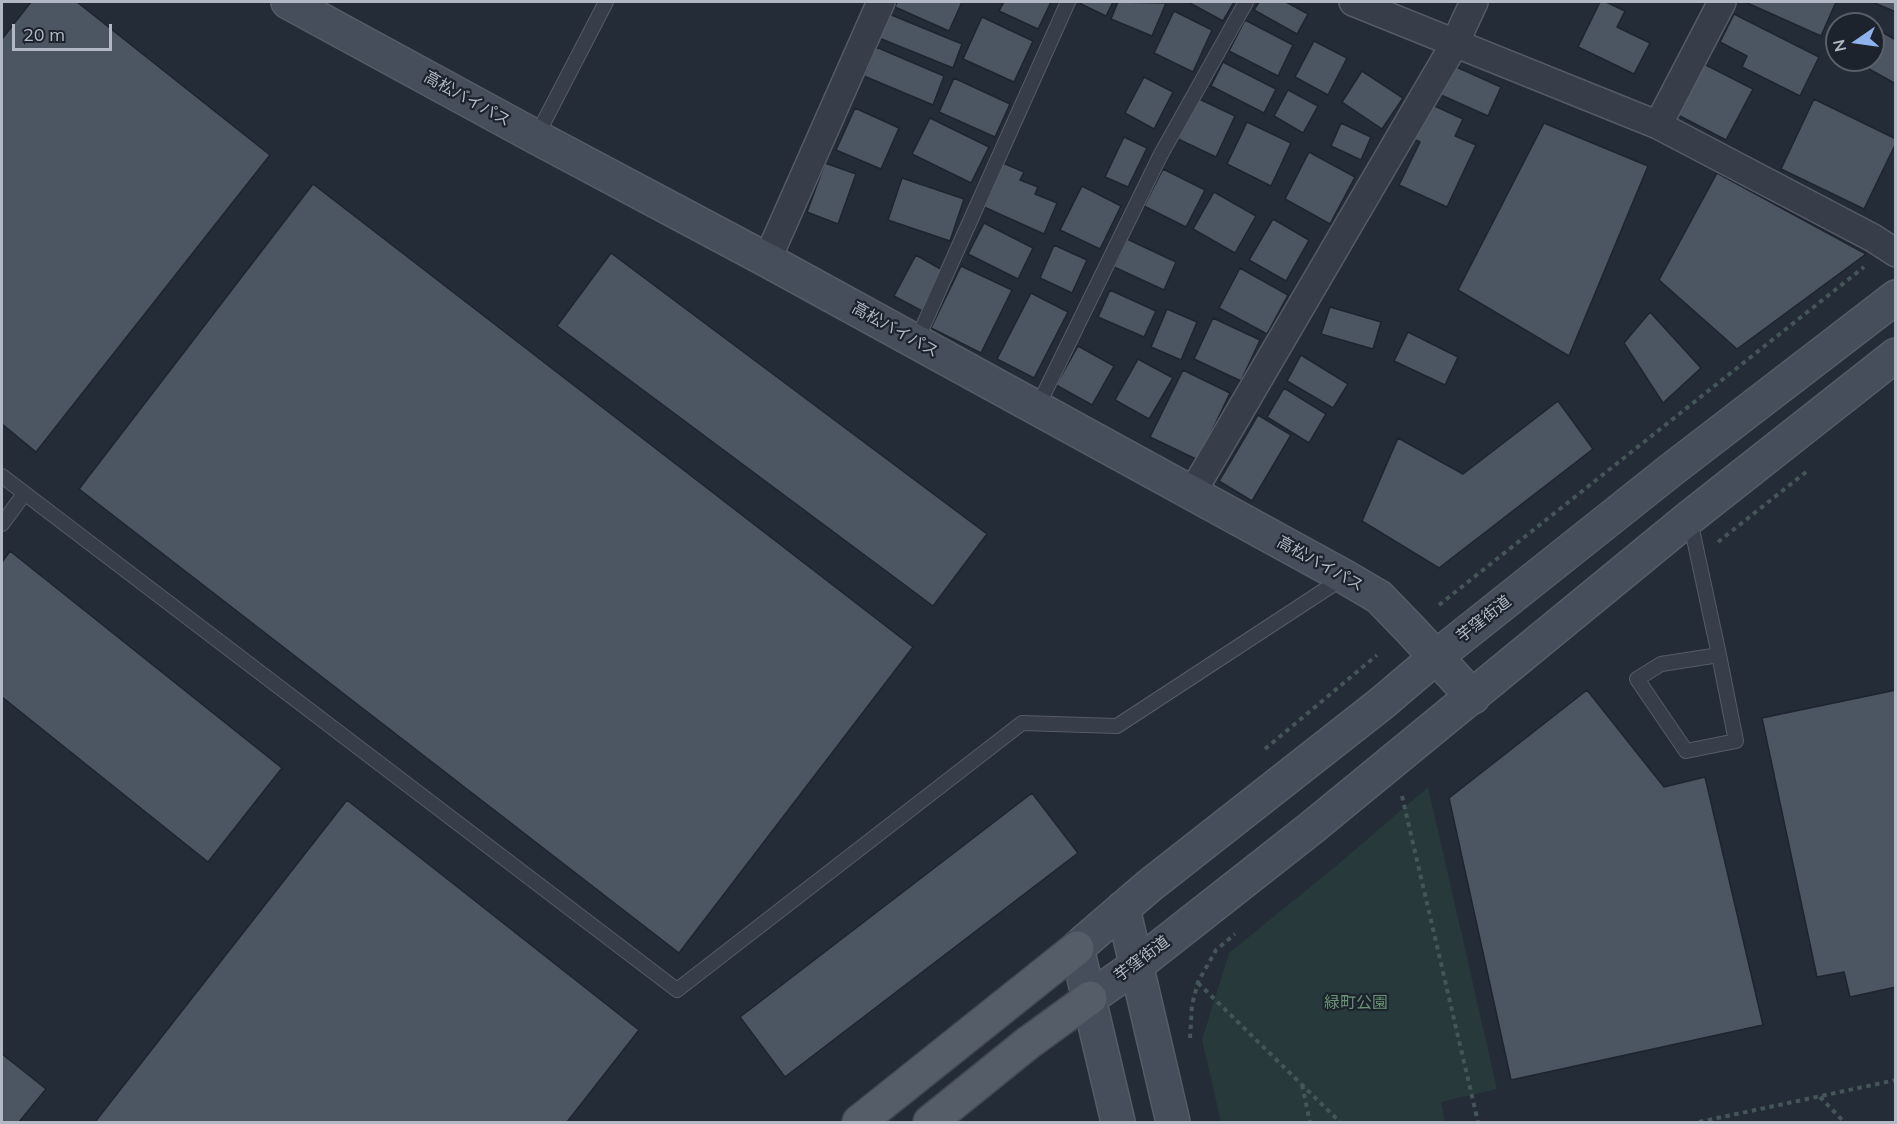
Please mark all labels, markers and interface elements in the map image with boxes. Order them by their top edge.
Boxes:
scale bar [15,12,116,50]
north arrow [1825,12,1885,72]
text: 20 m [23,23,65,46]
text: N [1828,37,1851,54]
street label: 高松バイパス [420,67,514,131]
street label: 高松バイパス [848,298,942,362]
street label: 高松バイパス [1273,532,1367,596]
street label: 芋窪街道 [1453,592,1515,646]
street label: 芋窪街道 [1111,932,1173,986]
park label: 緑町公園 [1324,993,1388,1013]

